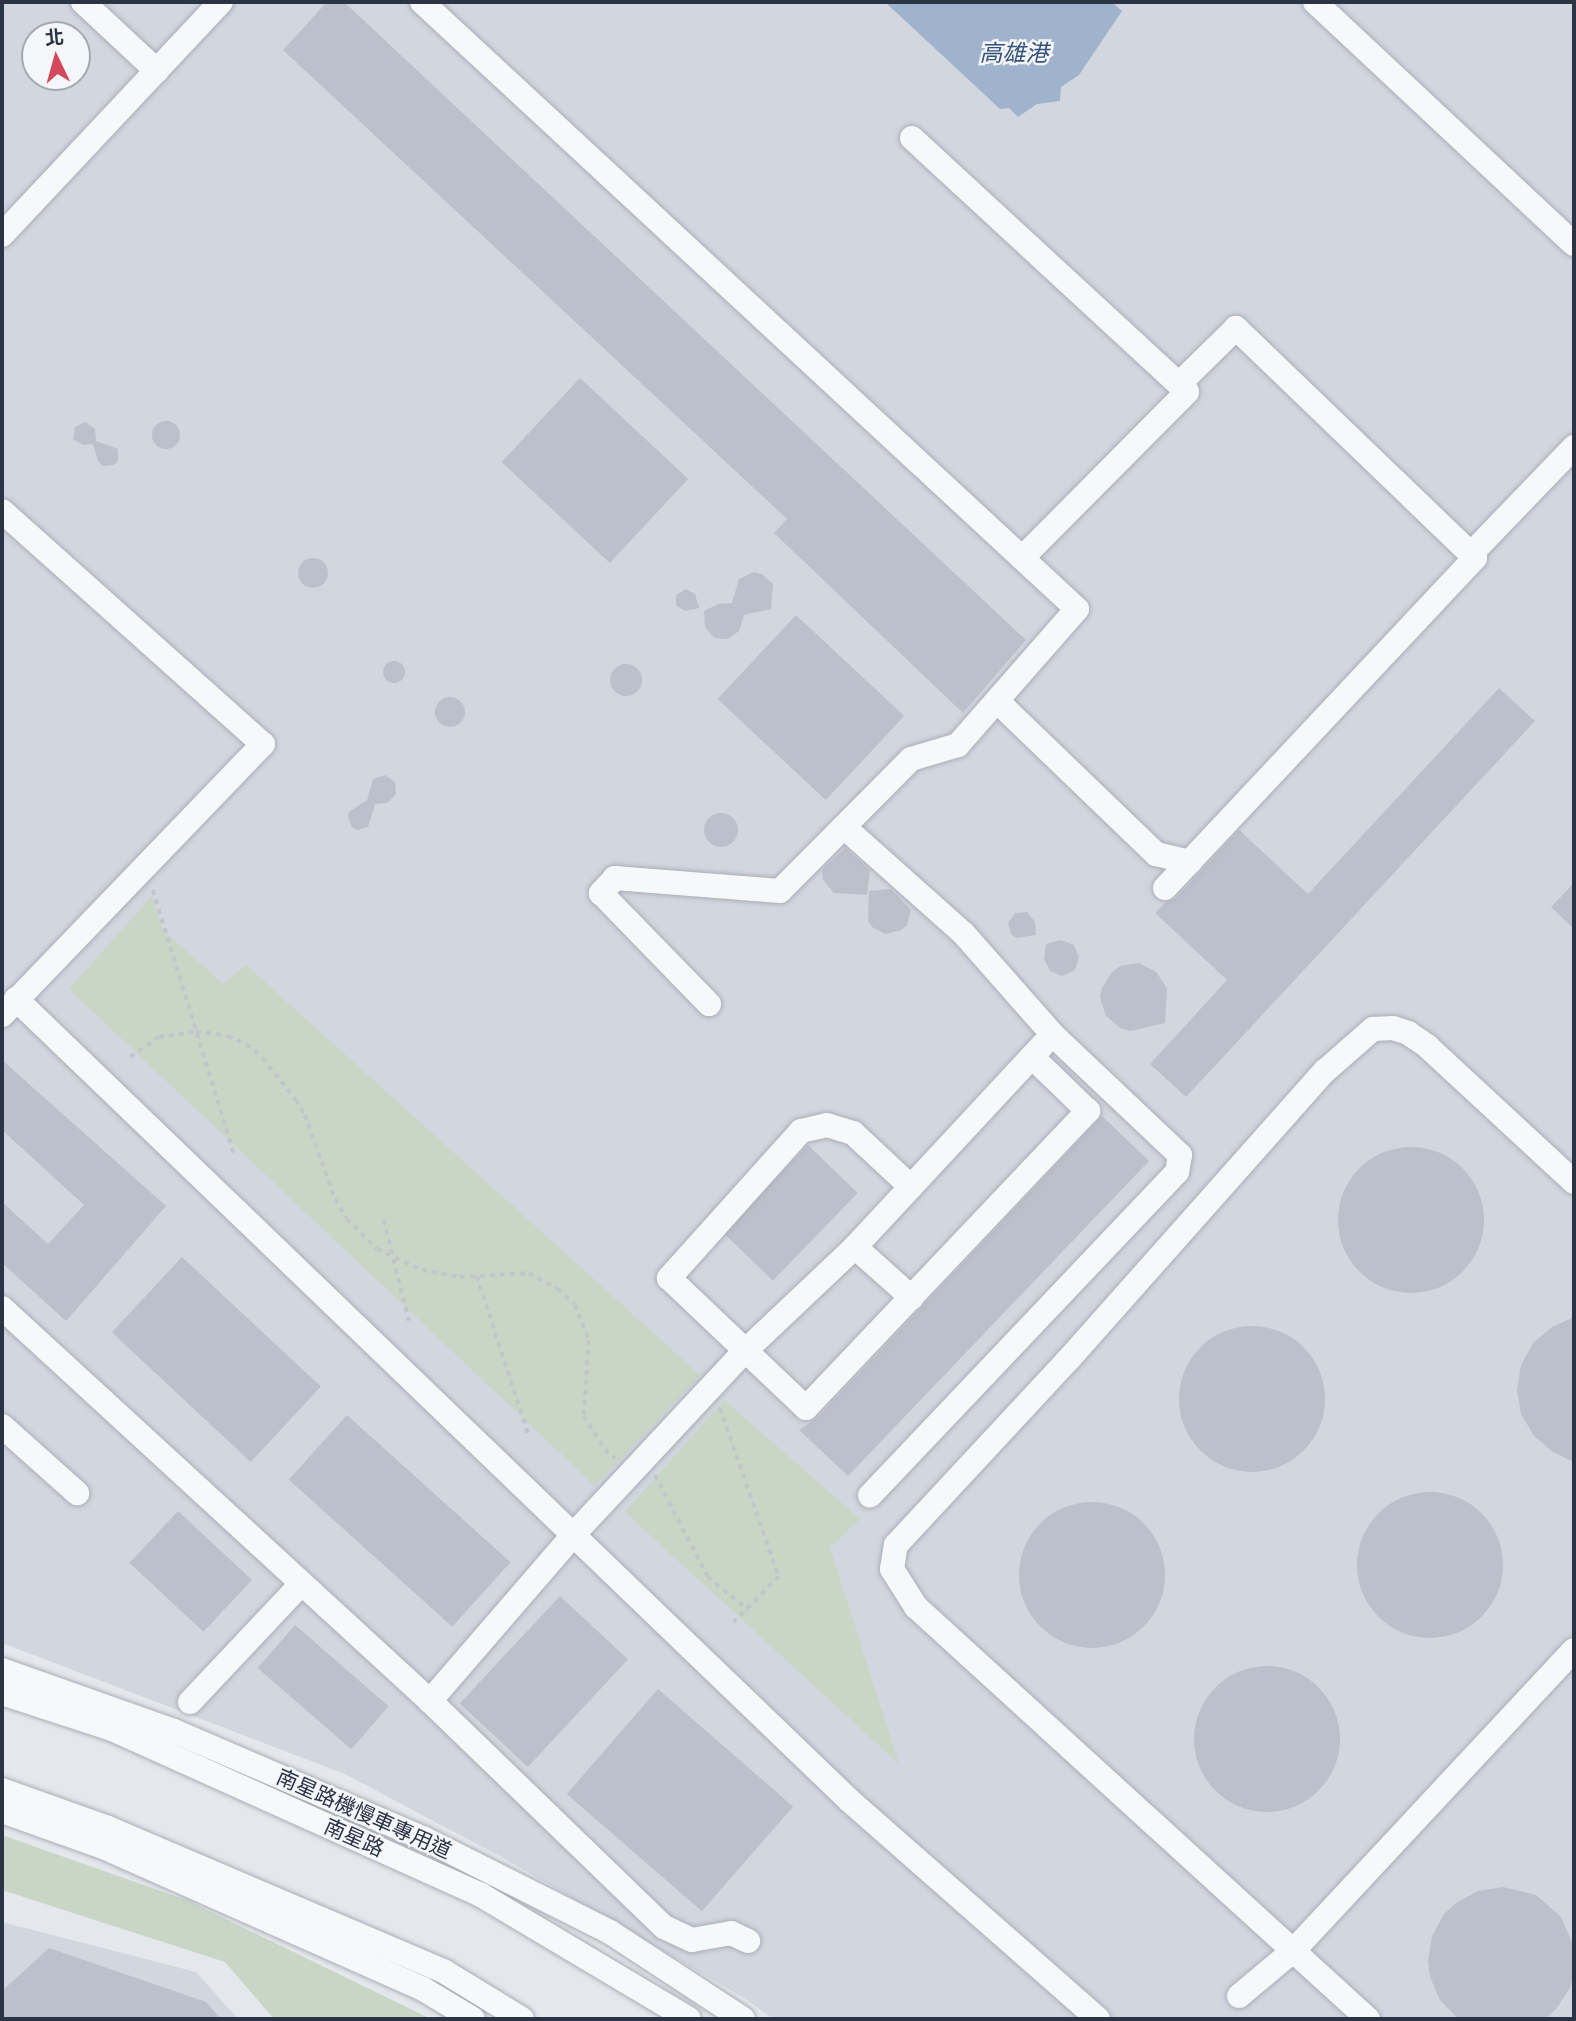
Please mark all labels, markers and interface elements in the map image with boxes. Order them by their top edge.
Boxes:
north arrow [21,21,91,91]
text: 北 [44,25,65,49]
water label: 高雄港 [980,39,1048,67]
street label: 南星路機慢車專用道 [273,1764,455,1864]
street label: 南星路 [320,1814,388,1862]

